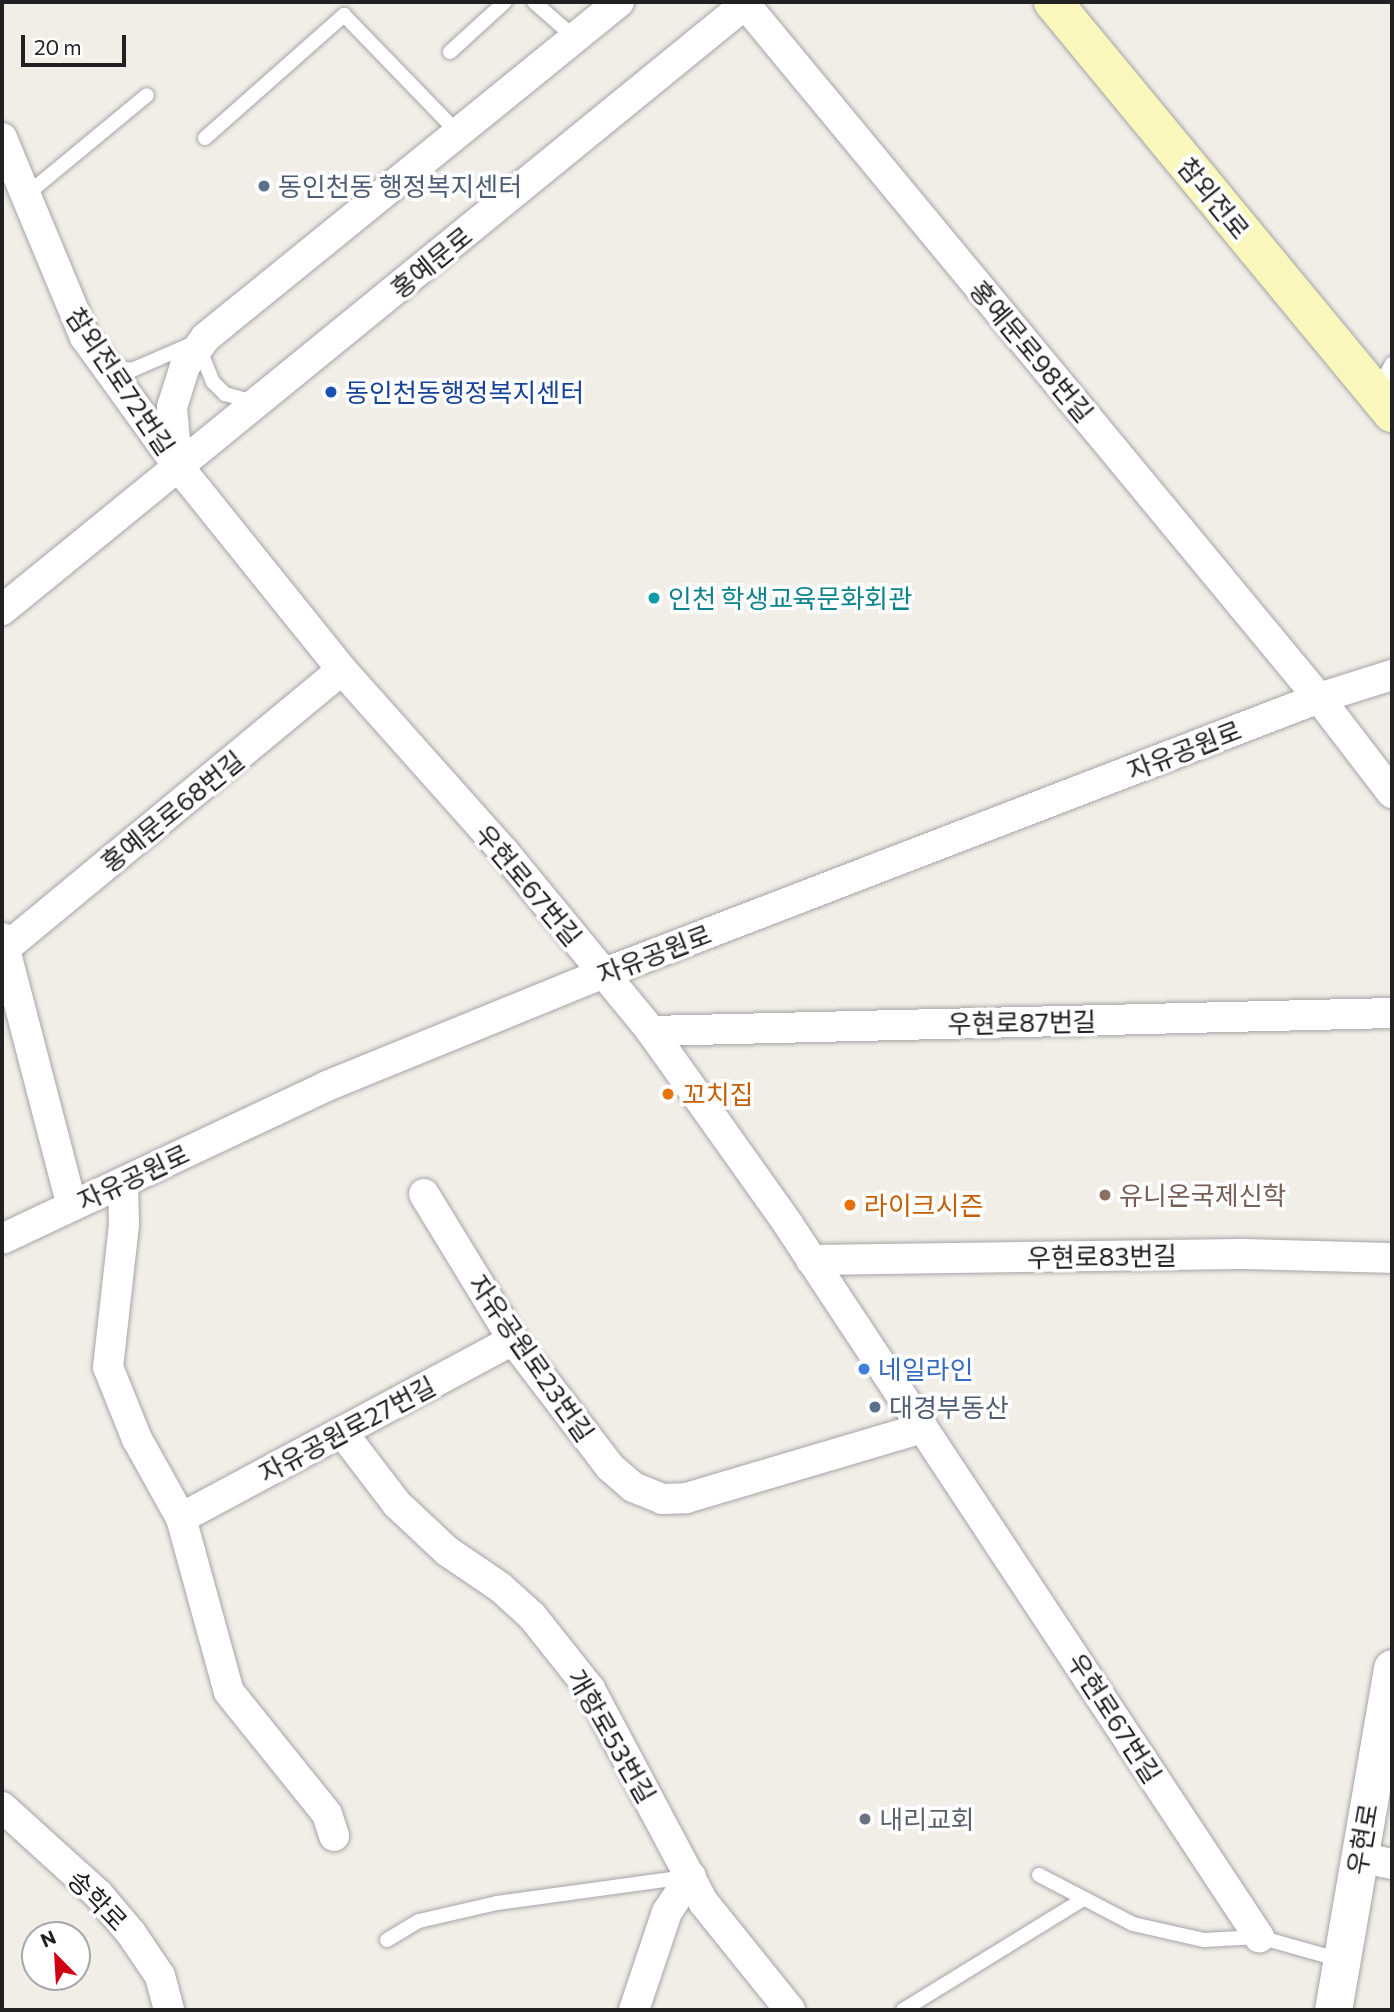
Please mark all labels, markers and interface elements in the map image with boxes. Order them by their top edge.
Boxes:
scale bar [24,21,130,65]
text: 20 m [34,34,82,59]
street label: 참외전로 [1172,151,1256,245]
place label: 동인천동 행정복지센터 [278,170,522,202]
marker: 동인천동 행정복지센터 [256,178,272,194]
street label: 홍예문로 [384,220,478,304]
street label: 홍예문로98번길 [964,274,1100,428]
street label: 참외전로72번길 [60,301,182,461]
place label: 동인천동행정복지센터 [345,376,584,408]
marker: 동인천동행정복지센터 [323,384,339,400]
place label: 인천 학생교육문화회관 [668,582,912,614]
marker: 인천 학생교육문화회관 [646,590,662,606]
street label: 자유공원로 [1123,714,1245,786]
street label: 홍예문로68번길 [94,744,250,878]
street label: 우현로67번길 [469,818,589,952]
street label: 자유공원로 [593,918,715,990]
street label: 우현로87번길 [947,1005,1097,1039]
place label: 꼬치집 [682,1078,754,1110]
marker: 꼬치집 [660,1086,676,1102]
street label: 자유공원로 [72,1138,194,1216]
place label: 유니온국제신학 [1119,1179,1286,1211]
marker: 유니온국제신학 [1097,1187,1113,1203]
place label: 라이크시즌 [864,1189,984,1221]
marker: 라이크시즌 [842,1197,858,1213]
street label: 우현로83번길 [1027,1239,1177,1273]
street label: 자유공원로23번길 [463,1268,601,1448]
place label: 네일라인 [878,1353,974,1385]
marker: 네일라인 [856,1361,872,1377]
street label: 자유공원로27번길 [253,1369,441,1489]
place label: 대경부동산 [889,1391,1009,1423]
marker: 대경부동산 [867,1399,883,1415]
street label: 우현로67번길 [1061,1647,1169,1789]
street label: 개항로53번길 [561,1664,663,1808]
street label: 우현로 [1340,1801,1384,1877]
place label: 내리교회 [879,1803,975,1835]
marker: 내리교회 [857,1811,873,1827]
street label: 송학로 [62,1863,134,1937]
north arrow [21,1921,91,1991]
text: N [37,1925,59,1952]

